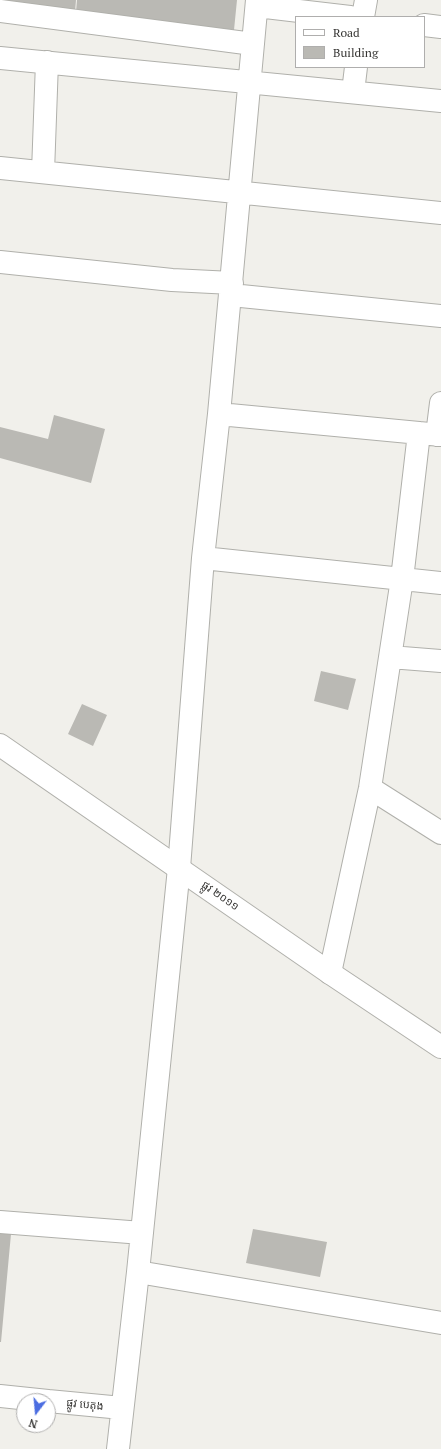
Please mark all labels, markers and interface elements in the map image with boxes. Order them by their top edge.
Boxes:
legend [295,16,425,68]
text: Road [333,25,360,40]
text: Building [333,45,378,60]
street label: ផ្លូវ ២០១១ [199,878,241,914]
north arrow [16,1393,56,1433]
street label: ផ្លូវ បេតុង [66,1396,104,1414]
text: N [27,1416,39,1431]

